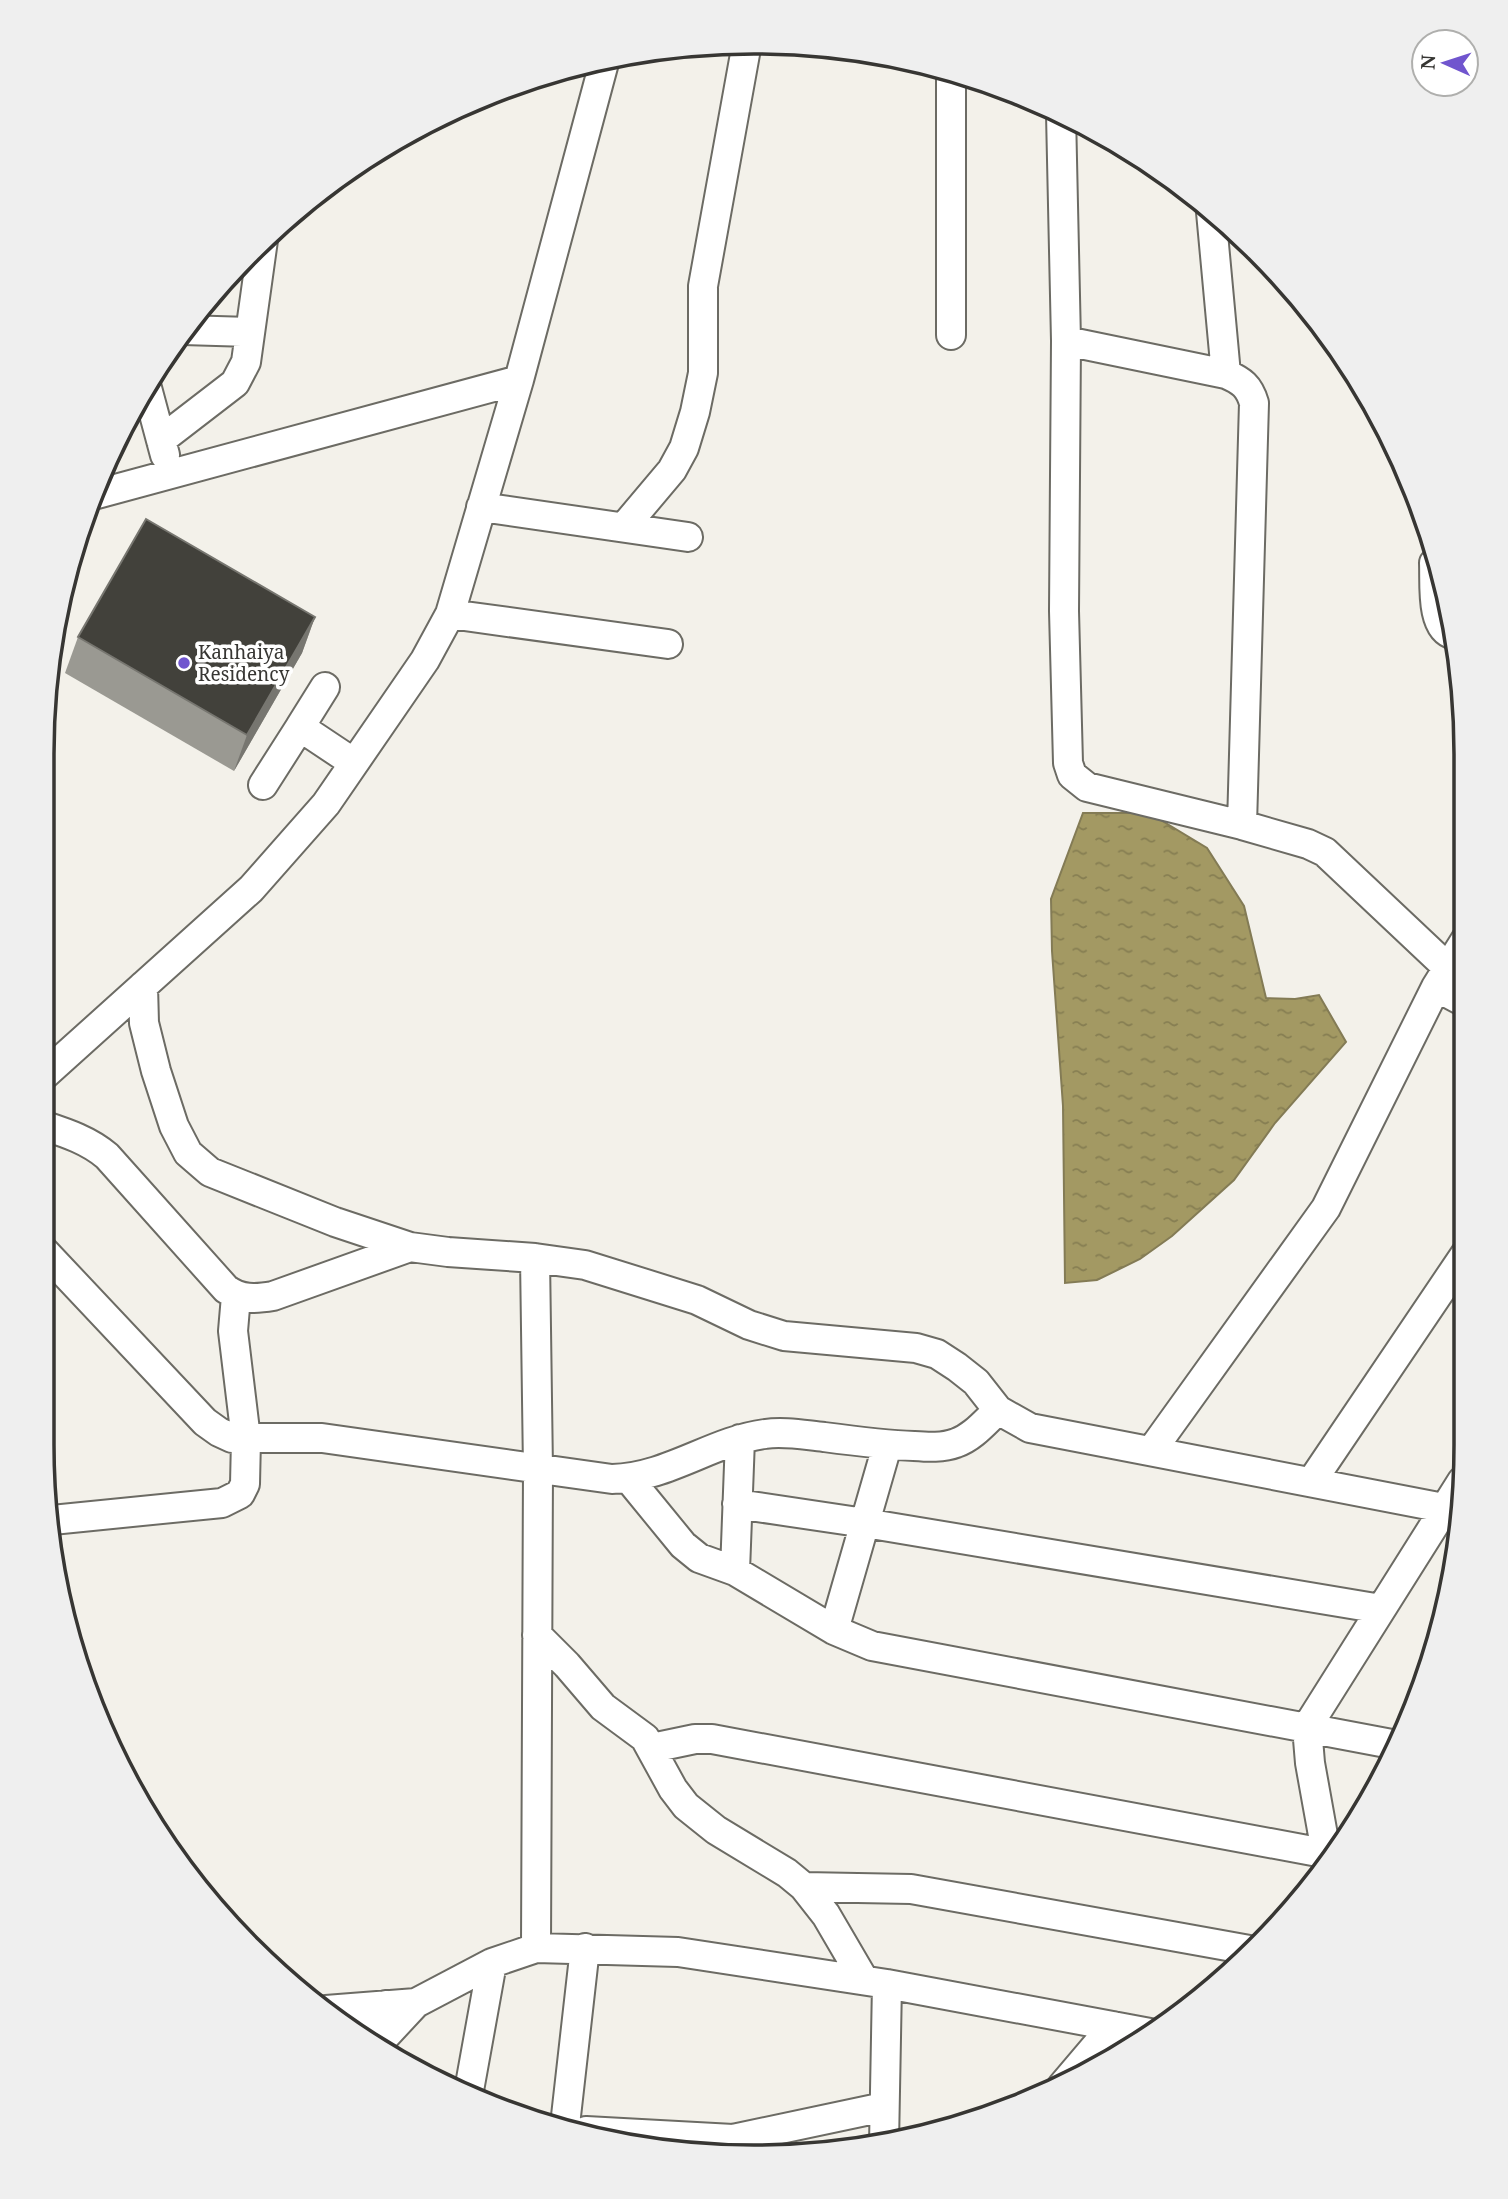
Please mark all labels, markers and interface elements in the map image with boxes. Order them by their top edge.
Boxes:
north arrow [1410,28,1480,98]
text: N [1415,54,1441,70]
place label: Kanhaiya Residency [198,639,290,687]
marker: Kanhaiya Residency [176,655,192,671]

